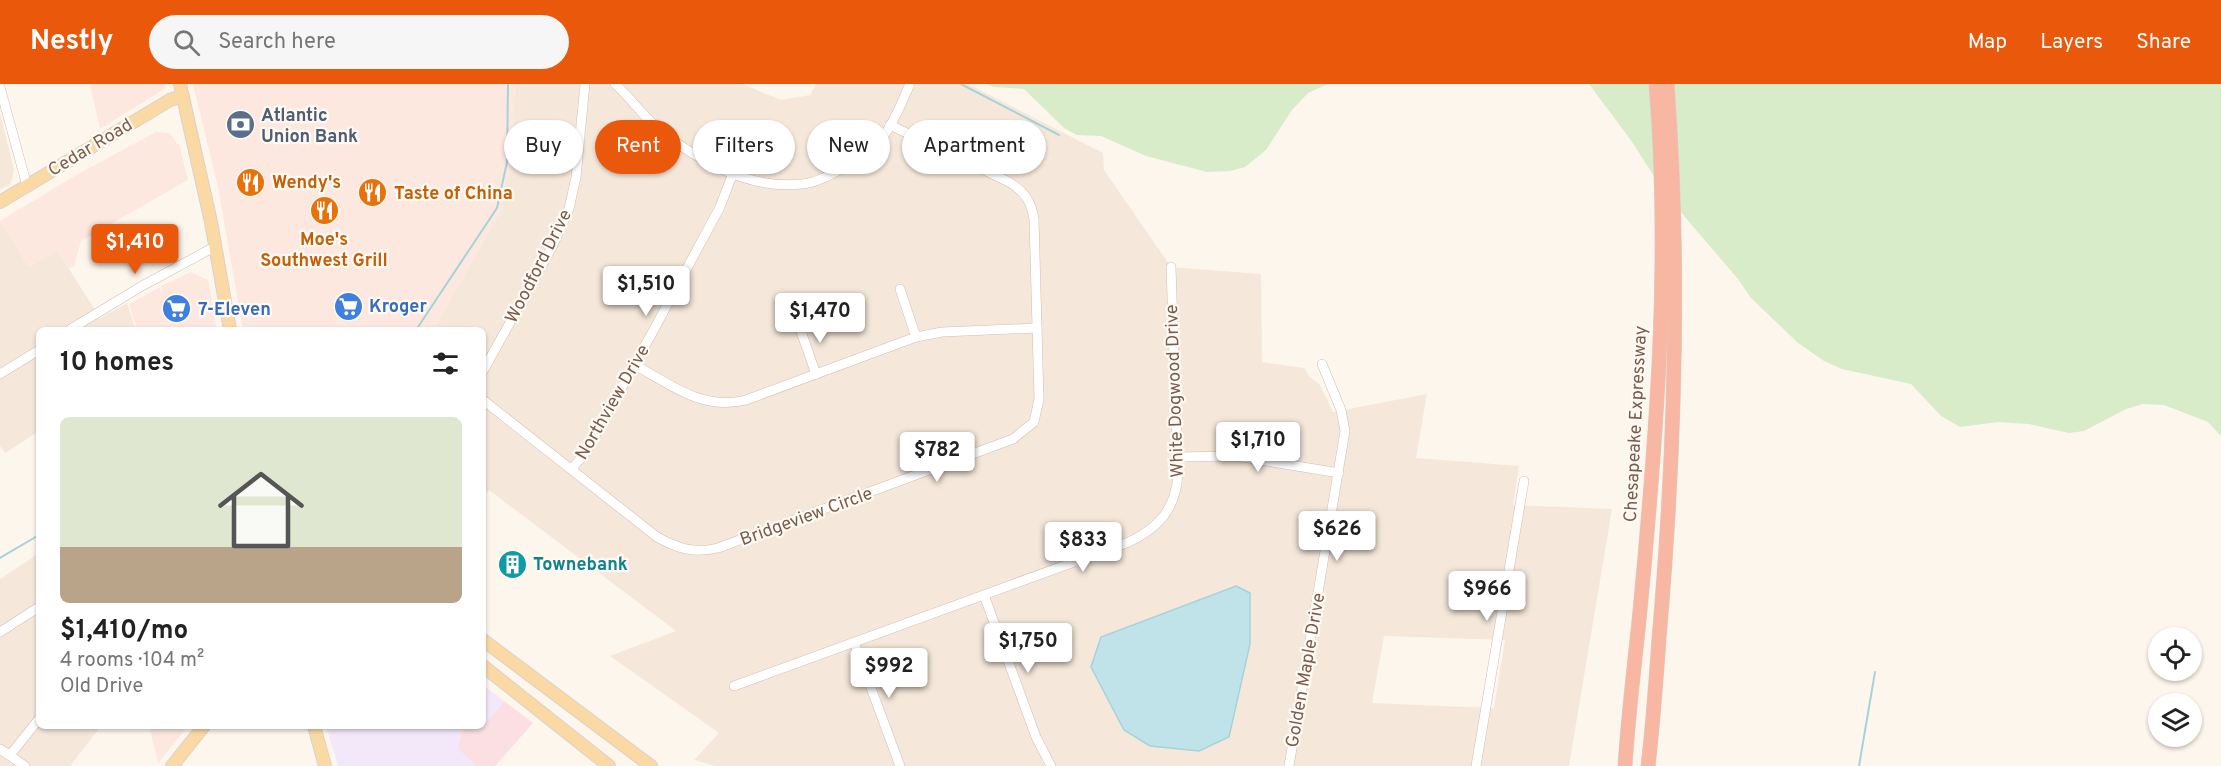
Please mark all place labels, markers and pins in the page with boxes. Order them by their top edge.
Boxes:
place label: Atlantic Union Bank [261,105,358,149]
bank icon: Atlantic Union Bank [224,109,256,141]
restaurant icon: Wendy's [235,166,267,198]
place label: Wendy's [272,172,341,195]
restaurant icon: Taste of China [357,177,389,209]
place label: Taste of China [394,183,513,206]
restaurant icon: Moe's Southwest Grill [308,194,340,226]
pin: $1,410 [86,224,184,275]
place label: Moe's Southwest Grill [260,229,388,273]
pin: $1,510 [597,266,695,317]
supermarket icon: Kroger [332,290,364,322]
supermarket icon: 7-Eleven [161,293,193,325]
pin: $1,470 [771,293,869,344]
place label: Kroger [369,296,427,319]
place label: 7-Eleven [198,299,271,322]
pin: $1,710 [1209,422,1307,473]
pin: $782 [901,432,973,483]
pin: $626 [1301,511,1373,562]
pin: $833 [1047,522,1119,573]
building icon: Townebank [496,548,528,580]
place label: Townebank [533,554,628,577]
pin: $966 [1451,571,1523,622]
pin: $1,750 [979,623,1077,674]
pin: $992 [853,648,925,699]

